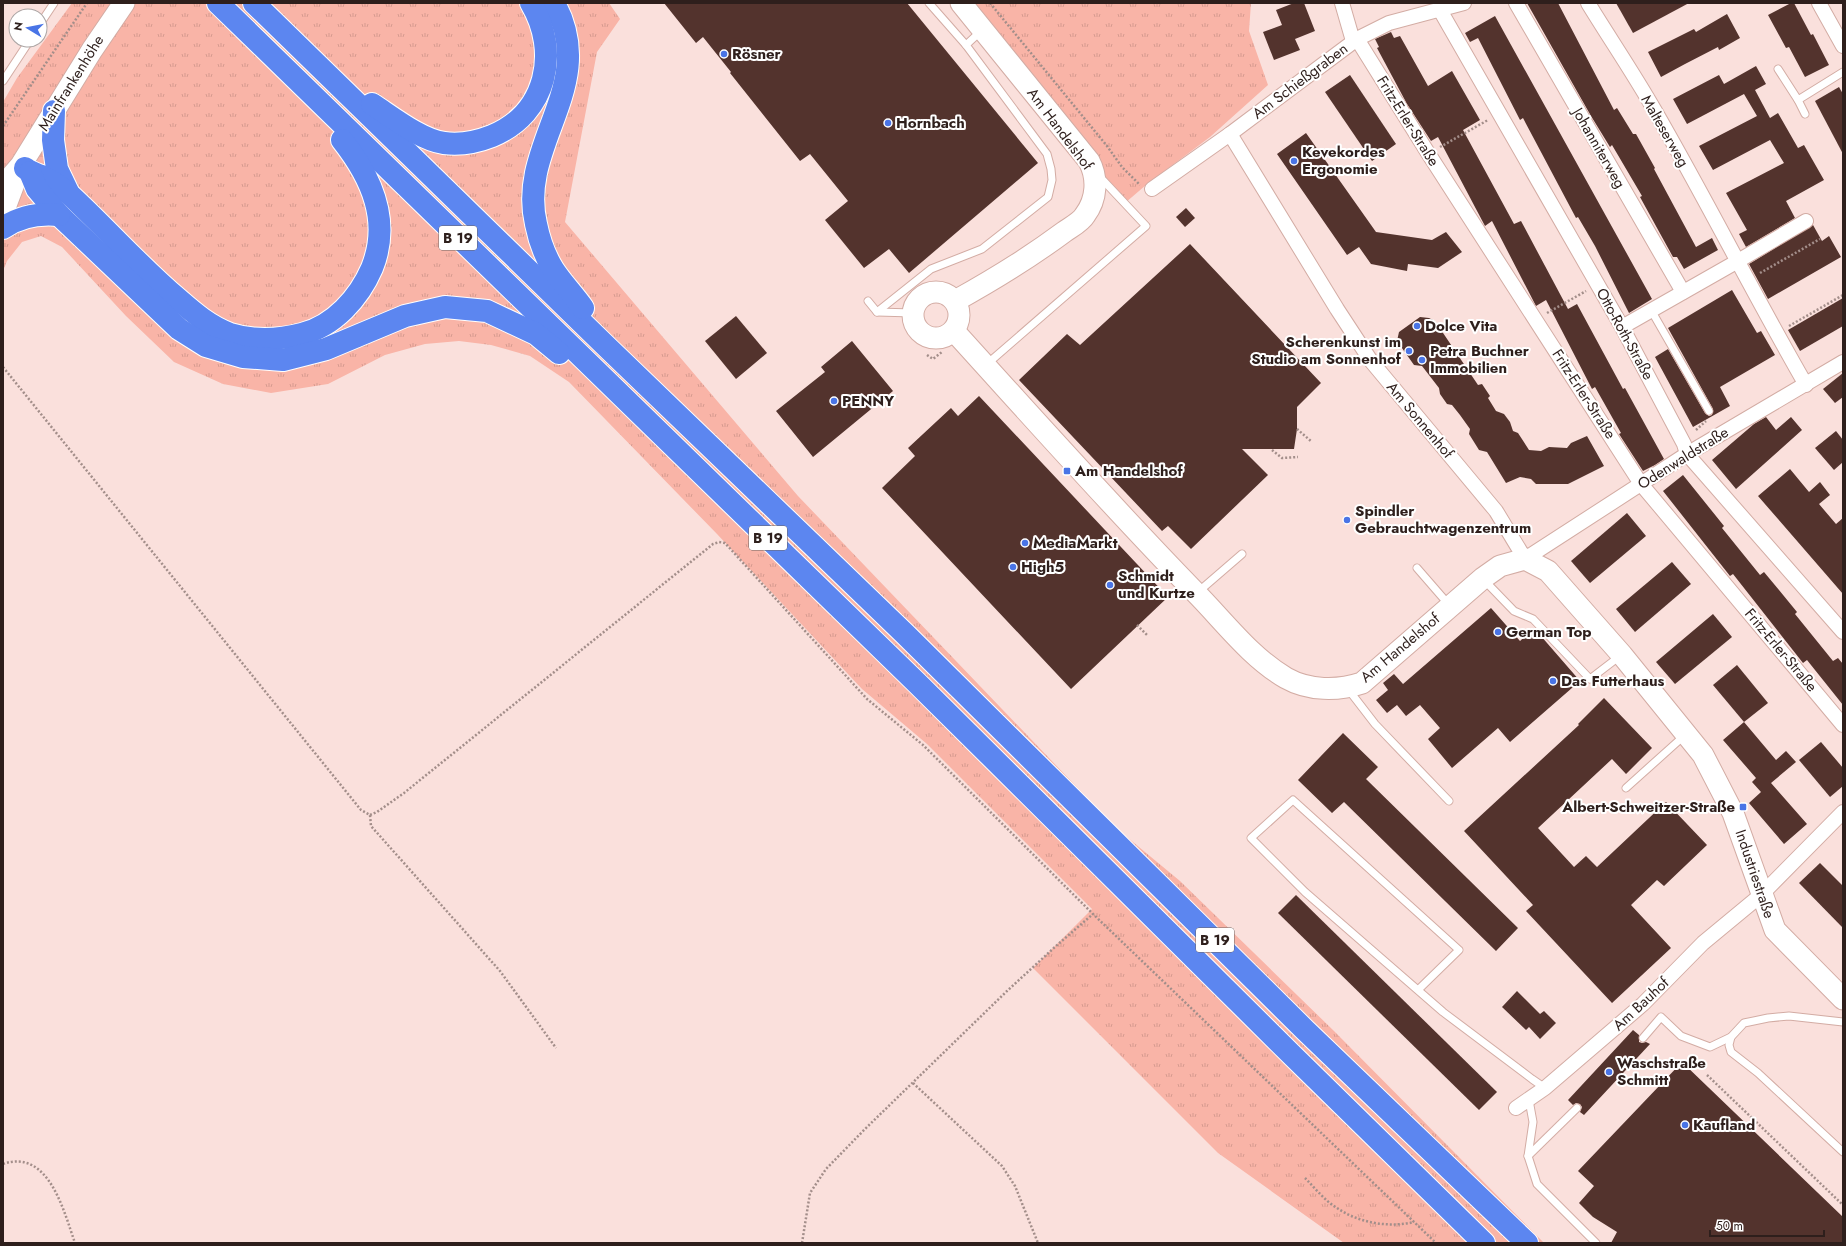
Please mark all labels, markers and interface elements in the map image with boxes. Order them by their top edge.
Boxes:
north arrow [8,8,48,48]
text: N [10,21,27,32]
street label: Mainfrankenhöhe [33,31,109,135]
street label: Am Schießgraben [1248,38,1352,124]
place label: Rösner [732,43,782,65]
marker: Rösner [719,49,729,59]
street label: Fritz-Erler-Straße [1371,71,1445,171]
street label: Am Handelshof [1022,83,1099,175]
street label: Malteserweg [1636,91,1694,171]
street label: Johanniterweg [1566,102,1631,192]
place label: Hornbach [896,112,965,134]
marker: Hornbach [883,118,893,128]
place label: Kevekordes Ergonomie [1302,141,1385,180]
marker: Kevekordes Ergonomie [1289,156,1299,166]
road number: B 19 [439,226,477,250]
street label: Otto-Roth-Straße [1591,284,1659,384]
place label: Dolce Vita [1425,315,1497,337]
marker: Dolce Vita [1412,321,1422,331]
place label: Scherenkunst im Studio am Sonnenhof [1251,331,1402,370]
place label: Petra Buchner Immobilien [1430,340,1530,379]
street label: Fritz-Erler-Straße [1547,345,1621,443]
marker: Scherenkunst im Studio am Sonnenhof [1404,346,1414,356]
marker: Petra Buchner Immobilien [1417,355,1427,365]
street label: Am Sonnenhof [1381,377,1459,464]
place label: PENNY [842,390,894,412]
marker: PENNY [829,396,839,406]
street label: Odenwaldstraße [1633,421,1733,495]
place label: Am Handelshof [1074,460,1183,482]
marker: Am Handelshof [1062,466,1072,476]
place label: Spindler Gebrauchtwagenzentrum [1355,500,1531,539]
marker: Spindler Gebrauchtwagenzentrum [1342,515,1352,525]
road number: B 19 [749,526,787,550]
place label: MediaMarkt [1033,532,1118,554]
marker: MediaMarkt [1020,538,1030,548]
place label: High5 [1021,556,1065,578]
marker: High5 [1008,562,1018,572]
place label: Schmidt und Kurtze [1118,565,1195,604]
marker: Schmidt und Kurtze [1105,580,1115,590]
street label: Fritz-Erler-Straße [1739,603,1823,697]
street label: Am Handelshof [1355,608,1445,688]
place label: German Top [1506,621,1592,643]
marker: German Top [1493,627,1503,637]
place label: Das Futterhaus [1561,670,1665,692]
marker: Das Futterhaus [1548,676,1558,686]
place label: Albert-Schweitzer-Straße [1561,796,1735,818]
marker: Albert-Schweitzer-Straße [1738,802,1748,812]
street label: Industriestraße [1730,827,1781,922]
road number: B 19 [1196,928,1234,952]
street label: Am Bauhof [1608,972,1675,1036]
place label: Waschstraße Schmitt [1617,1052,1706,1091]
marker: Waschstraße Schmitt [1604,1067,1614,1077]
place label: Kaufland [1693,1114,1755,1136]
marker: Kaufland [1680,1120,1690,1130]
scale bar [1710,1212,1824,1238]
text: 50 m [1716,1217,1743,1235]

